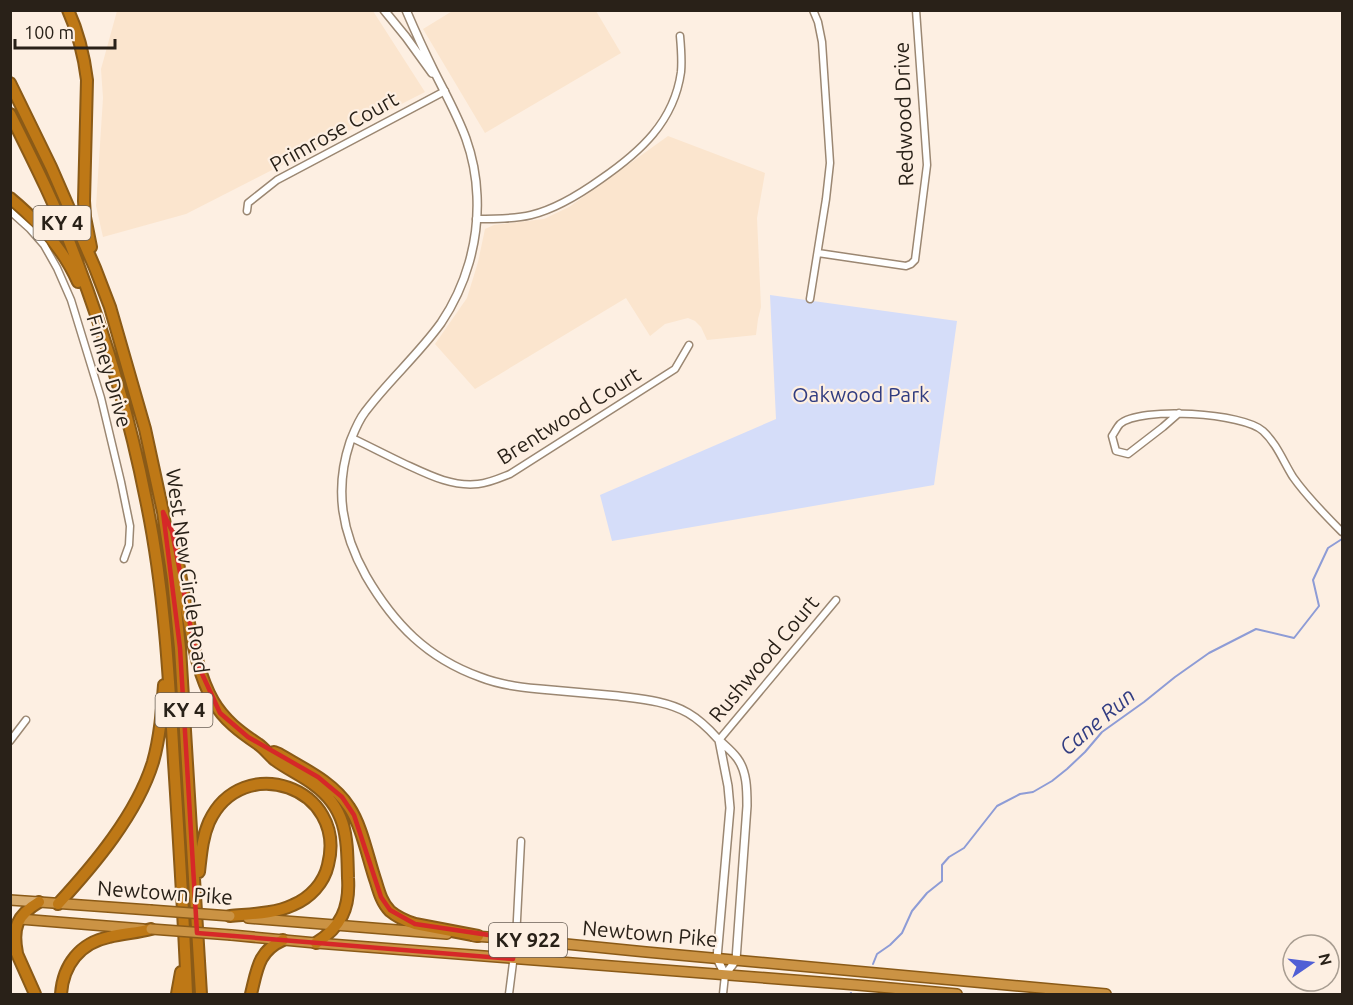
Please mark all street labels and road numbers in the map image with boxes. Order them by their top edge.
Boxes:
street label: Redwood Drive [888,41,918,187]
street label: Primrose Court [265,86,402,176]
road number: KY 4 [34,206,90,240]
street label: Finney Drive [82,312,138,430]
street label: Brentwood Court [492,361,645,469]
street label: West New Circle Road [162,467,214,675]
street label: Rushwood Court [703,590,823,726]
road number: KY 4 [156,693,213,727]
street label: Newtown Pike [96,875,234,909]
street label: Newtown Pike [581,915,719,951]
road number: KY 922 [489,923,567,957]

